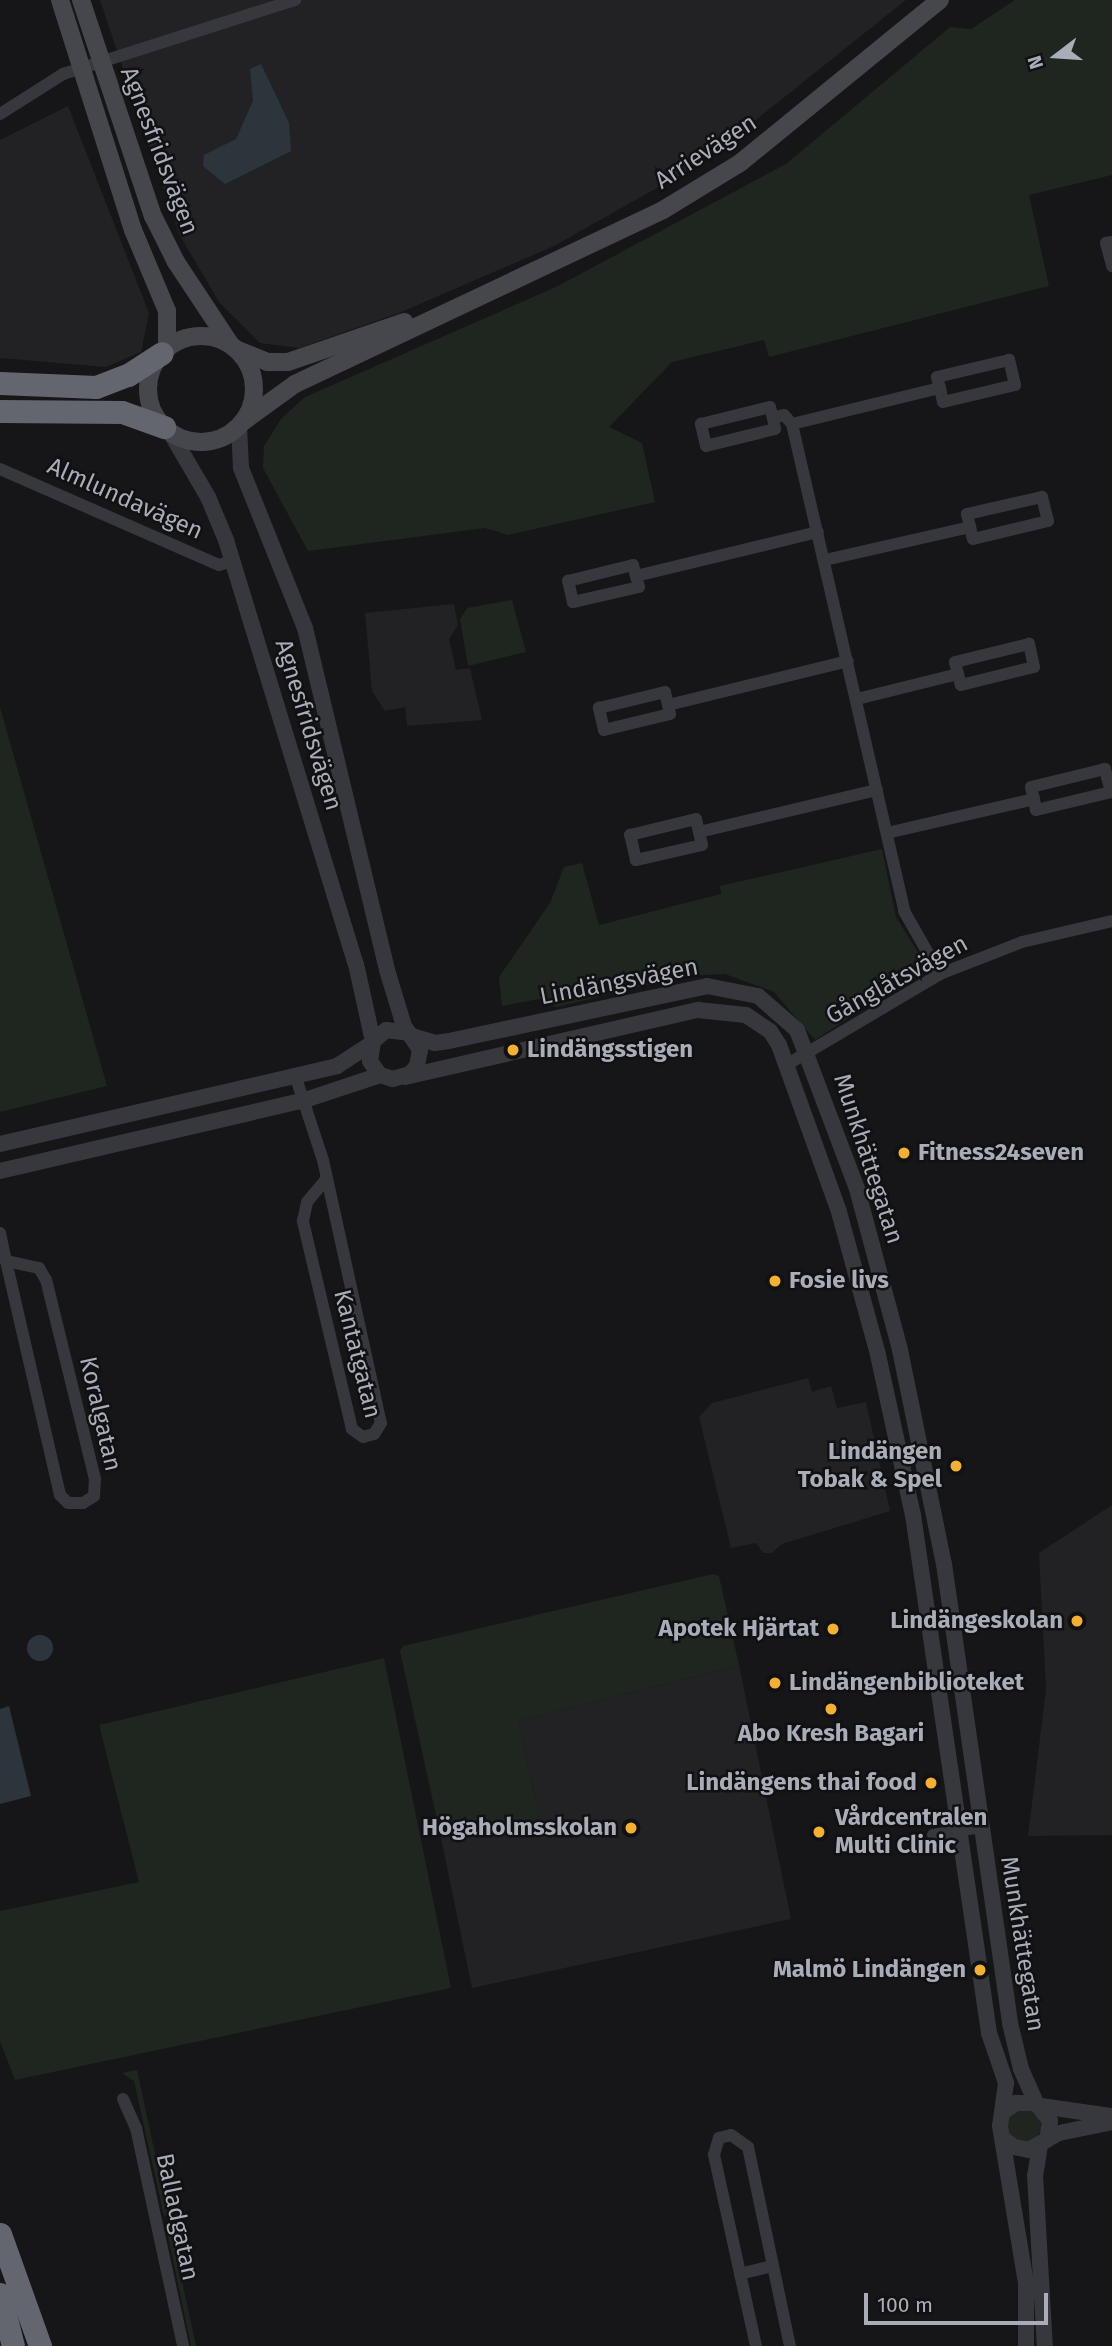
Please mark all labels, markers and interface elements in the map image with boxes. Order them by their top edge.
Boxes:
north arrow [1021,21,1091,91]
text: N [1023,53,1048,72]
street label: Agnesfridsvägen [114,63,204,239]
street label: Arrievägen [650,108,762,196]
street label: Almlundavägen [43,452,207,546]
street label: Agnesfridsvägen [268,636,348,814]
street label: Gånglåtsvägen [821,929,973,1031]
street label: Lindängsvägen [537,953,701,1011]
place label: Lindängsstigen [527,1036,693,1064]
marker: Lindängsstigen [505,1042,521,1058]
street label: Munkhättegatan [827,1070,909,1248]
place label: Fitness24seven [918,1139,1084,1167]
marker: Fitness24seven [896,1145,912,1161]
place label: Fosie livs [789,1267,889,1295]
marker: Fosie livs [767,1273,783,1289]
street label: Kantatgatan [327,1287,387,1421]
street label: Koralgatan [73,1354,127,1474]
place label: Lindängen Tobak & Spel [798,1438,942,1494]
marker: Lindängen Tobak & Spel [948,1458,964,1474]
place label: Lindängeskolan [890,1607,1063,1635]
marker: Lindängeskolan [1069,1613,1085,1629]
place label: Apotek Hjärtat [659,1615,819,1643]
marker: Apotek Hjärtat [825,1621,841,1637]
place label: Lindängenbiblioteket [789,1669,1024,1697]
marker: Lindängenbiblioteket [767,1675,783,1691]
marker: Abo Kresh Bagari [823,1701,839,1717]
place label: Abo Kresh Bagari [738,1720,924,1748]
place label: Lindängens thai food [686,1769,917,1797]
marker: Lindängens thai food [923,1775,939,1791]
place label: Vårdcentralen Multi Clinic [835,1804,987,1860]
place label: Högaholmsskolan [422,1814,617,1842]
marker: Högaholmsskolan [623,1820,639,1836]
marker: Vårdcentralen Multi Clinic [809,1822,829,1842]
street label: Munkhättegatan [994,1854,1050,2034]
place label: Malmö Lindängen [773,1956,966,1984]
marker: Malmö Lindängen [972,1962,988,1978]
street label: Balladgatan [149,2151,205,2283]
scale bar [867,2280,1051,2324]
text: 100 m [877,2292,933,2318]

